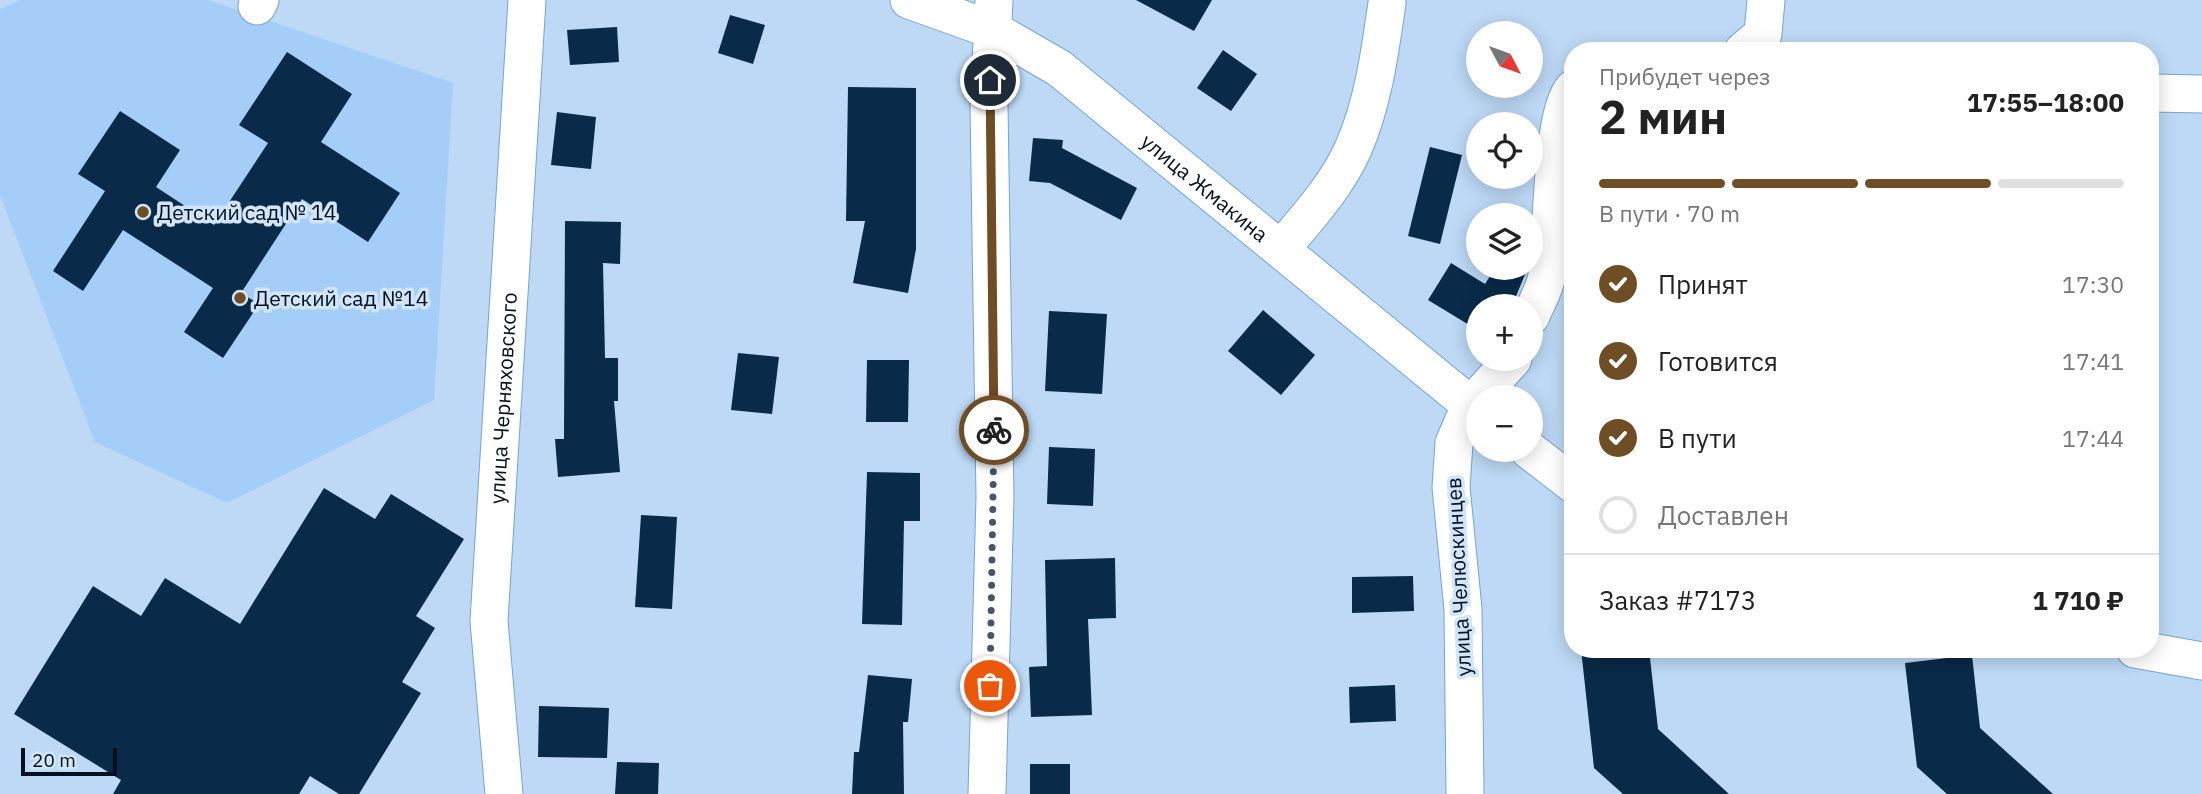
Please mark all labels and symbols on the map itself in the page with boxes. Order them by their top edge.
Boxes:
north arrow [1466,21,1544,98]
pin [960,50,1020,110]
street label: улица Жмакина [1135,127,1274,248]
place label: Детский сад № 14 [157,198,336,226]
marker: Детский сад № 14 [135,204,151,220]
place label: Детский сад №14 [254,284,428,312]
marker: Детский сад №14 [232,290,248,306]
street label: улица Черняховского [482,291,523,505]
courier [959,395,1029,465]
street label: улица Челюскинцев [1439,477,1477,677]
pin [960,656,1020,716]
scale bar [21,745,117,777]

